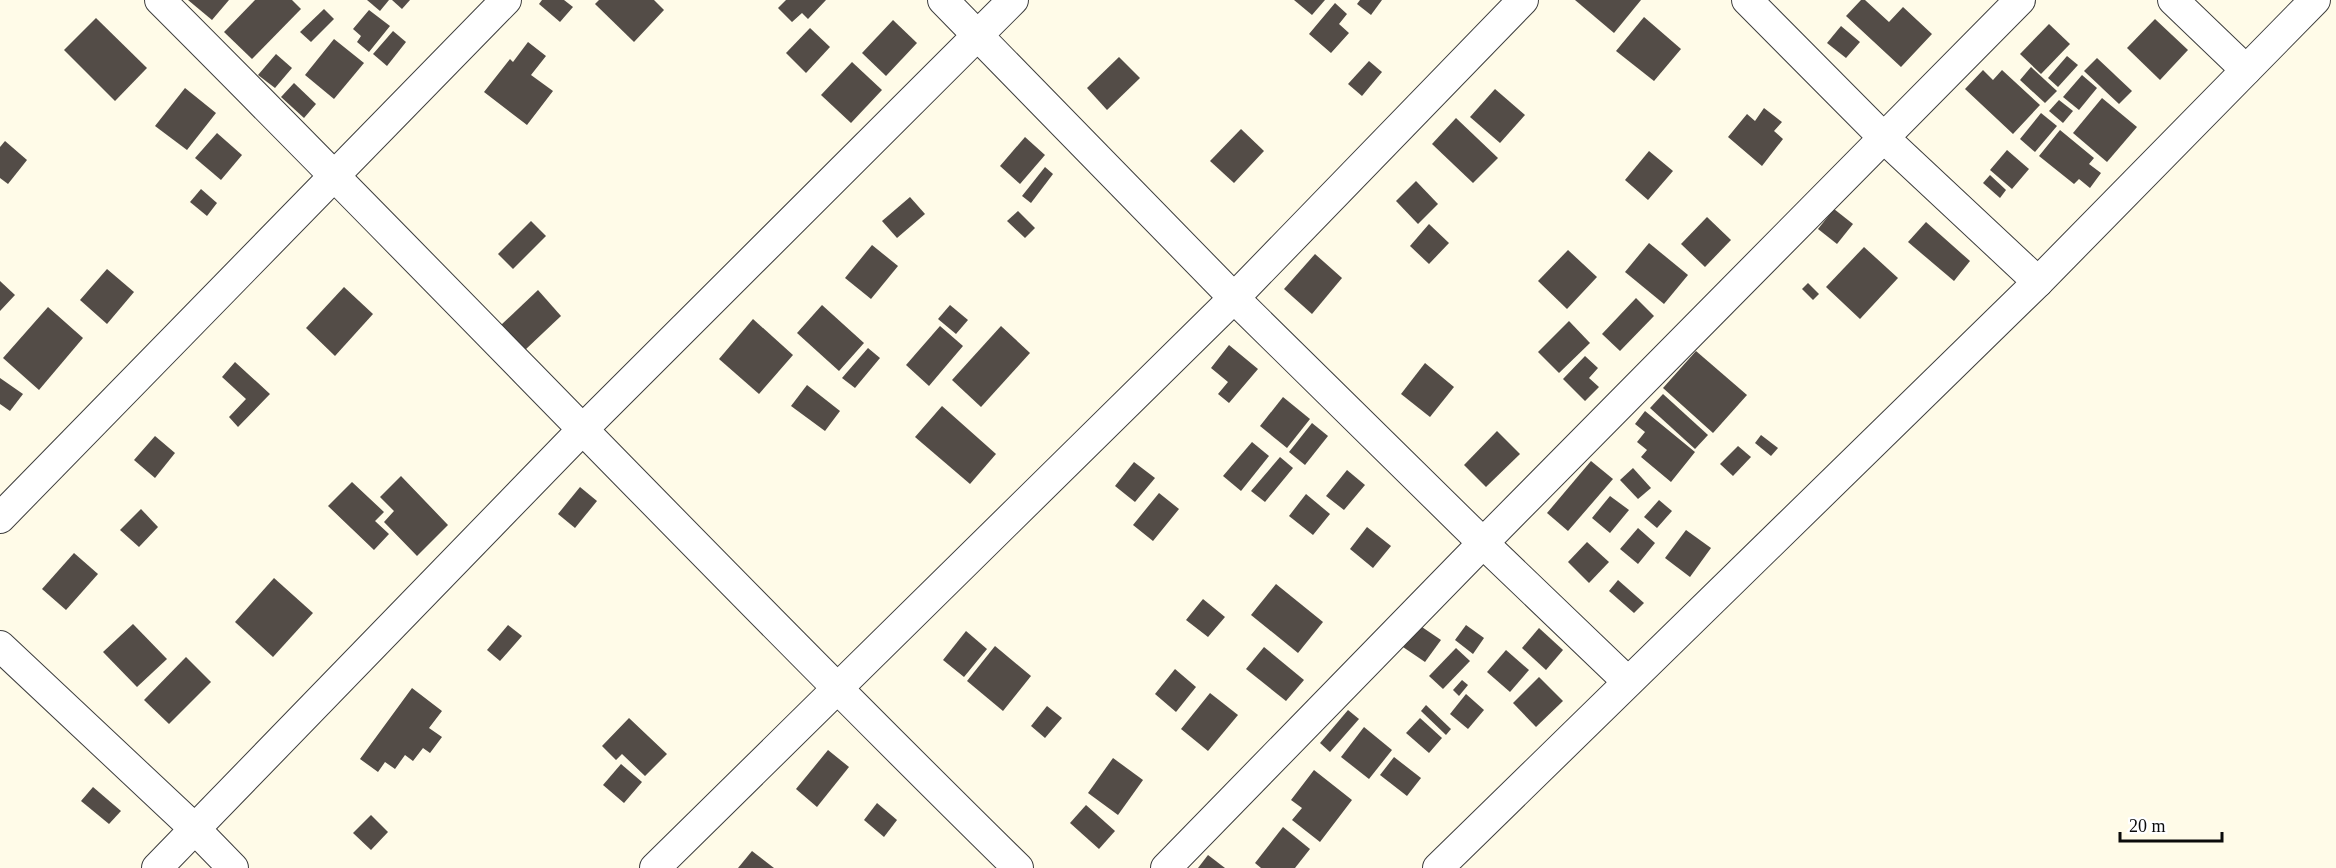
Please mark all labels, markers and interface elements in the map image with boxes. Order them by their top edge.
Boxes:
scale bar [2120,805,2222,843]
text: 20 m [2129,816,2166,836]

